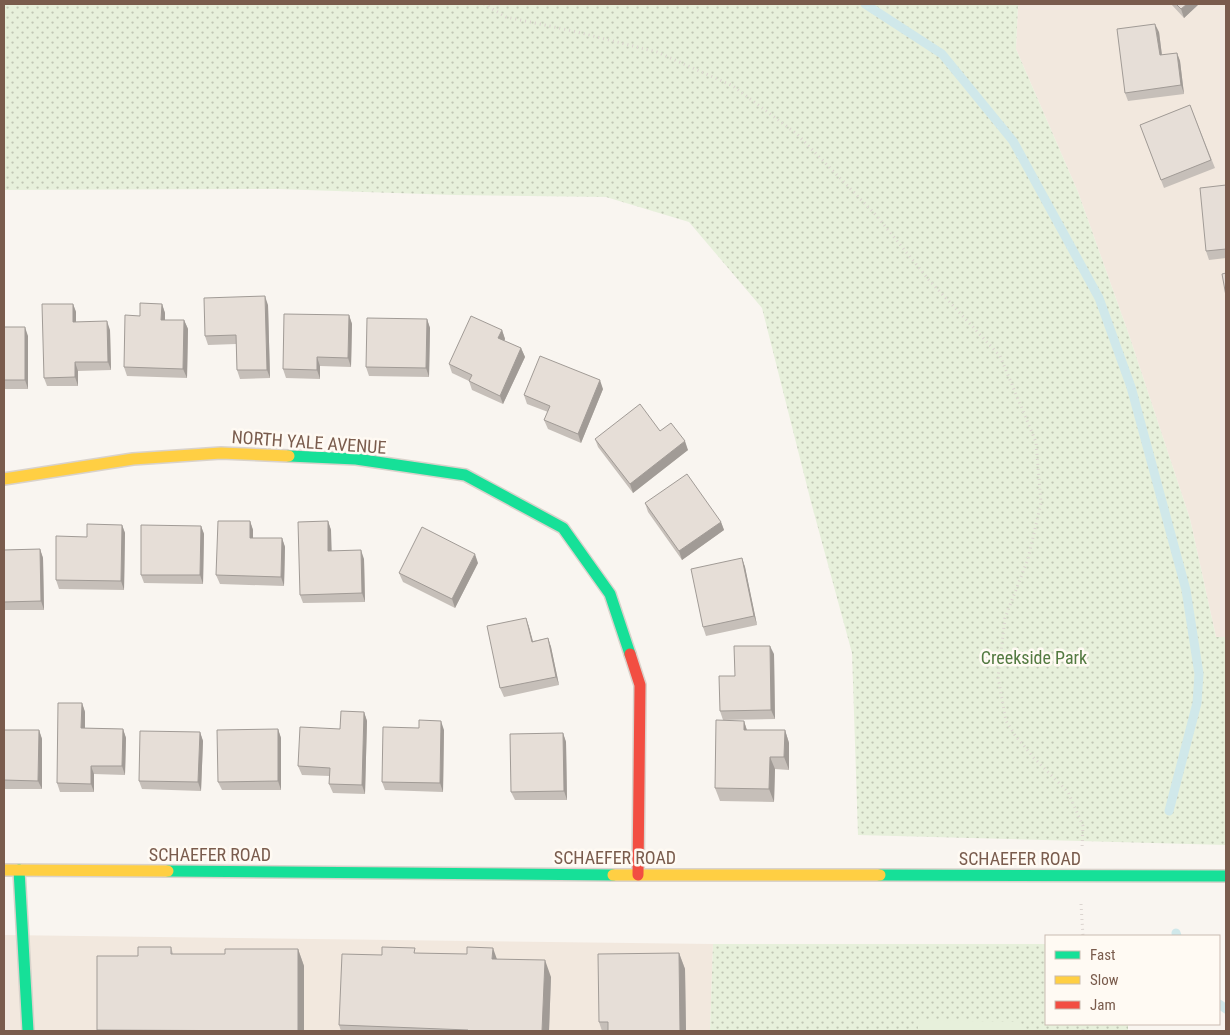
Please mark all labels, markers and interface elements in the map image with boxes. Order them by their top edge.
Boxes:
street label: NORTH YALE AVENUE [231,426,387,458]
park label: Creekside Park [981,647,1087,668]
street label: SCHAEFER ROAD [149,844,271,865]
street label: SCHAEFER ROAD [554,847,676,868]
street label: SCHAEFER ROAD [959,848,1081,869]
legend [1045,935,1220,1025]
text: Fast [1090,946,1115,964]
text: Slow [1090,971,1119,989]
text: Jam [1090,996,1116,1014]

